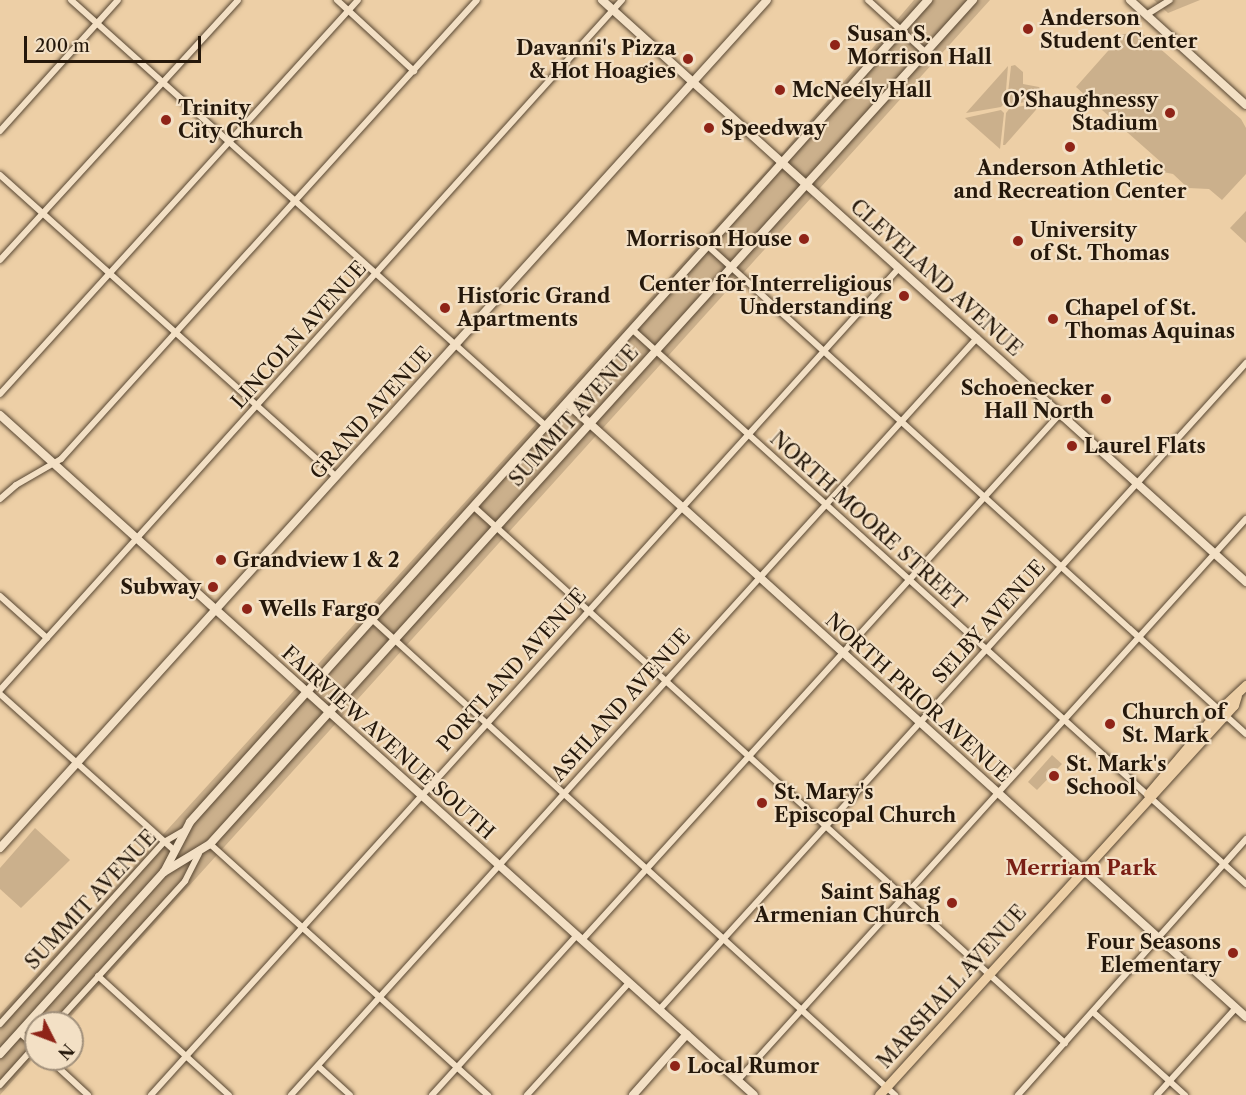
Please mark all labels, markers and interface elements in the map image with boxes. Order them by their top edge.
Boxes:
place label: Anderson Student Center [1040,6,1198,53]
place label: Susan S. Morrison Hall [847,22,992,69]
marker: Anderson Student Center [1021,22,1035,36]
scale bar [27,24,204,62]
text: 200 m [35,35,90,57]
place label: Davanni's Pizza & Hot Hoagies [516,36,676,83]
marker: Susan S. Morrison Hall [828,38,842,52]
marker: Davanni's Pizza & Hot Hoagies [681,52,695,66]
place label: McNeely Hall [792,78,932,102]
marker: McNeely Hall [773,83,787,97]
place label: O’Shaughnessy Stadium [1003,89,1158,136]
place label: Trinity City Church [178,96,304,143]
marker: O’Shaughnessy Stadium [1163,106,1177,120]
marker: Trinity City Church [159,113,173,127]
place label: Speedway [721,116,826,140]
marker: Speedway [702,121,716,135]
marker: Anderson Athletic and Recreation Center [1063,140,1077,154]
place label: Anderson Athletic and Recreation Center [954,156,1186,203]
street label: CLEVELAND AVENUE [845,194,1027,362]
place label: University of St. Thomas [1030,218,1170,265]
place label: Morrison House [626,227,792,251]
marker: Morrison House [797,232,811,246]
marker: University of St. Thomas [1011,234,1025,248]
street label: LINCOLN AVENUE [226,256,372,414]
place label: Center for Interreligious Understanding [638,272,892,319]
place label: Historic Grand Apartments [457,284,610,331]
marker: Center for Interreligious Understanding [897,289,911,303]
place label: Chapel of St. Thomas Aquinas [1065,296,1236,343]
marker: Historic Grand Apartments [438,301,452,315]
marker: Chapel of St. Thomas Aquinas [1046,312,1060,326]
street label: SUMMIT AVENUE [504,340,644,492]
street label: GRAND AVENUE [305,342,437,484]
place label: Schoenecker Hall North [961,376,1094,423]
marker: Schoenecker Hall North [1099,392,1113,406]
street label: NORTH MOORE STREET [765,427,971,615]
place label: Laurel Flats [1084,434,1206,458]
marker: Laurel Flats [1065,439,1079,453]
place label: Grandview 1 & 2 [233,548,400,572]
marker: Grandview 1 & 2 [214,553,228,567]
street label: SELBY AVENUE [927,555,1051,689]
place label: Subway [120,575,201,599]
marker: Subway [206,580,220,594]
street label: PORTLAND AVENUE [432,583,592,757]
place label: Wells Fargo [259,597,380,621]
marker: Wells Fargo [240,602,254,616]
street label: NORTH PRIOR AVENUE [820,608,1016,788]
street label: ASHLAND AVENUE [546,624,696,786]
street label: FAIRVIEW AVENUE SOUTH [276,641,500,845]
place label: Church of St. Mark [1122,700,1225,747]
marker: Church of St. Mark [1103,717,1117,731]
place label: St. Mark's School [1066,752,1166,799]
marker: St. Mark's School [1047,769,1061,783]
place label: St. Mary's Episcopal Church [774,780,956,827]
marker: St. Mary's Episcopal Church [755,796,769,810]
street label: SUMMIT AVENUE [20,825,162,975]
district label: Merriam Park [1006,855,1156,881]
place label: Saint Sahag Armenian Church [754,880,940,927]
marker: Saint Sahag Armenian Church [945,896,959,910]
street label: MARSHALL AVENUE [872,900,1032,1074]
place label: Four Seasons Elementary [1086,930,1221,977]
marker: Four Seasons Elementary [1226,946,1240,960]
north arrow [24,1011,84,1071]
text: N [54,1040,78,1064]
place label: Local Rumor [687,1054,819,1078]
marker: Local Rumor [668,1059,682,1073]

